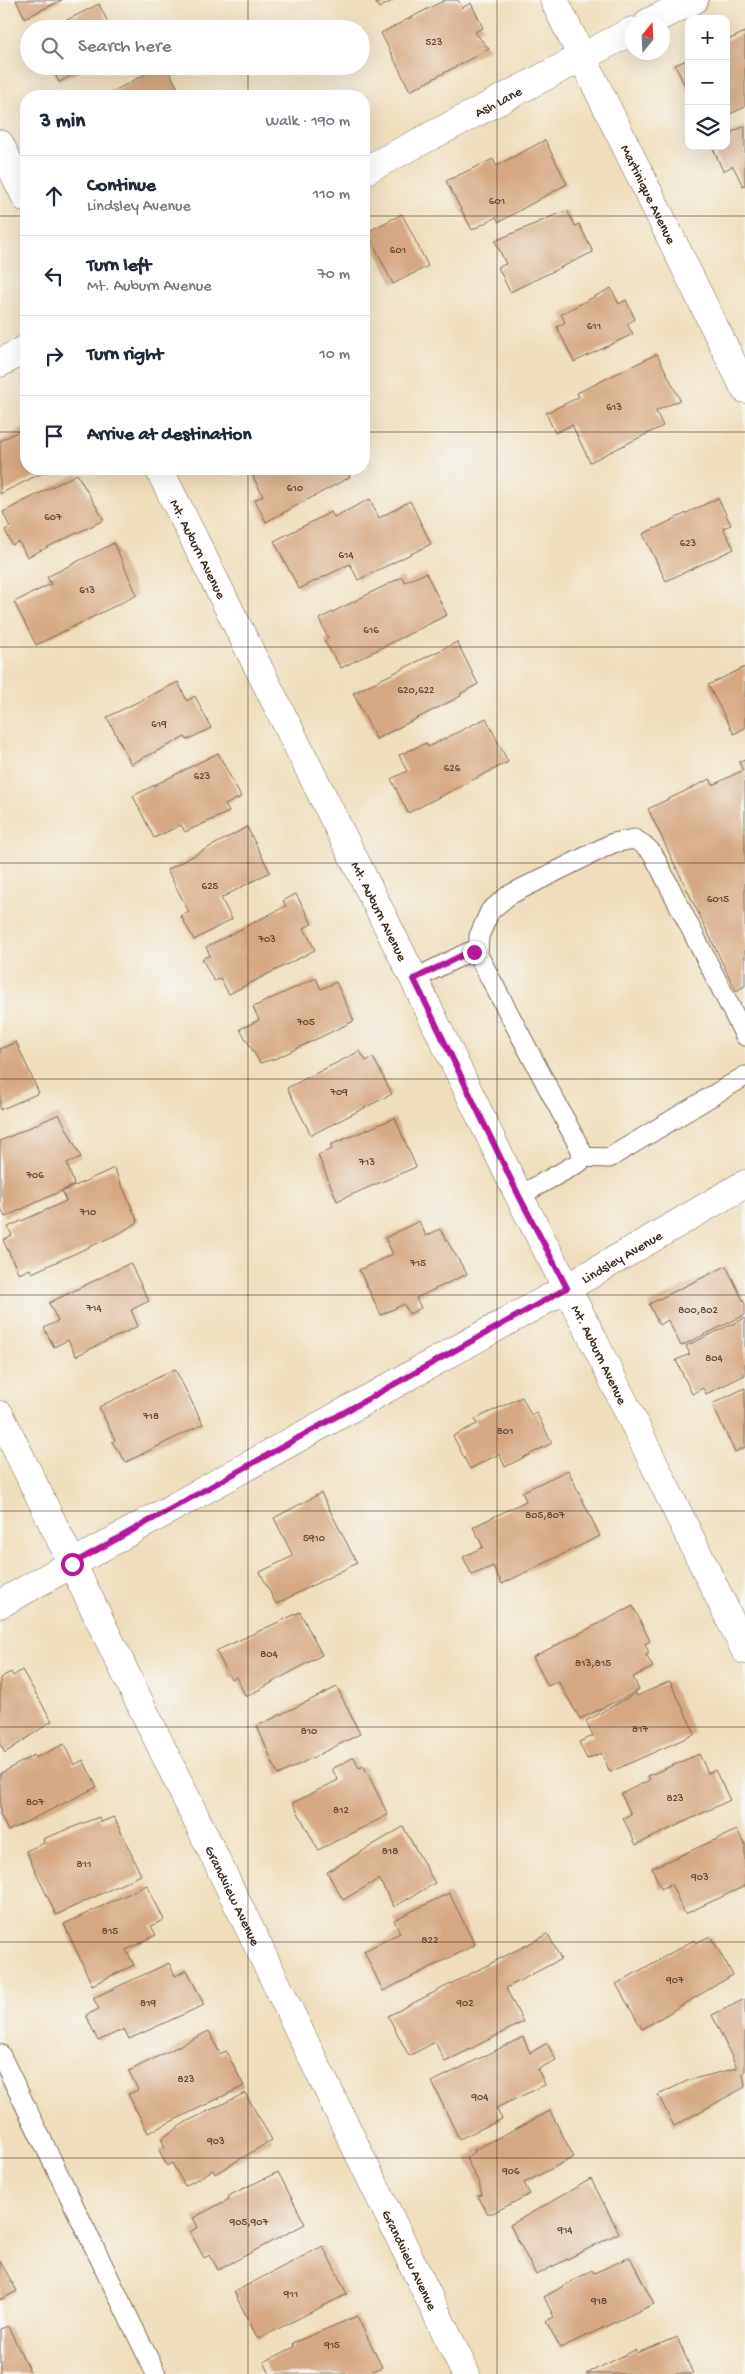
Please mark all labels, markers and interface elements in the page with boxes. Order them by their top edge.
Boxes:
north arrow [625,15,670,60]
map controls [685,15,730,150]
button: + [685,15,730,60]
search box [20,20,370,75]
icon: search [38,34,66,62]
text: Search here [78,36,172,59]
house number: 523 [426,37,443,49]
button: − [685,60,730,105]
street label: Ash Lane [472,84,526,123]
button: layers [685,105,730,150]
text: 3 min [40,110,85,135]
text: Walk · 190 m [266,113,350,132]
street label: Martinique Avenue [615,142,679,248]
text: Continue [87,175,156,198]
icon: ahead [40,182,68,210]
text: 110 m [313,186,350,205]
house number: 601 [489,196,505,208]
text: Lindsley Avenue [87,198,191,217]
house number: 601 [390,245,406,257]
text: Turn left [87,255,151,278]
icon: left [40,262,68,290]
text: 70 m [317,266,350,285]
text: Mt. Auburn Avenue [87,278,212,297]
house number: 611 [587,321,601,333]
icon: right [40,342,68,370]
text: Turn right [87,344,163,367]
text: 10 m [319,346,350,365]
house number: 613 [606,402,622,414]
icon: arrive [40,422,68,450]
text: Arrive at destination [87,424,251,447]
house number: 610 [287,483,303,495]
street label: Mt. Auburn Avenue [165,497,229,603]
house number: 607 [44,512,62,524]
house number: 623 [680,538,697,550]
house number: 614 [338,550,354,562]
house number: 613 [79,585,95,597]
house number: 616 [363,625,379,637]
house number: 620,622 [397,685,435,697]
house number: 619 [151,719,167,731]
house number: 626 [444,763,461,775]
house number: 623 [194,771,211,783]
street label: Mt. Auburn Avenue [346,859,410,965]
house number: 625 [202,881,219,893]
house number: 6015 [707,894,729,906]
house number: 703 [257,934,276,946]
route end [463,941,486,964]
house number: 705 [296,1017,315,1029]
house number: 709 [329,1087,348,1099]
house number: 713 [358,1157,375,1169]
house number: 706 [25,1170,44,1182]
house number: 710 [79,1207,96,1219]
street label: Lindsley Avenue [579,1228,667,1289]
house number: 715 [409,1258,426,1270]
house number: 714 [85,1303,102,1315]
street label: Mt. Auburn Avenue [566,1303,630,1409]
house number: 800,802 [678,1305,718,1317]
house number: 804 [705,1353,724,1365]
house number: 718 [142,1411,159,1423]
house number: 801 [497,1426,513,1438]
house number: 805,807 [525,1510,565,1522]
house number: 5910 [303,1533,325,1545]
route start [61,1553,84,1576]
house number: 804 [260,1649,279,1661]
house number: 813,815 [575,1658,611,1670]
house number: 817 [632,1724,648,1736]
house number: 810 [301,1726,317,1738]
house number: 823 [666,1793,684,1805]
house number: 807 [26,1797,44,1809]
house number: 812 [333,1805,350,1817]
street label: Grandview Avenue [200,1844,263,1950]
house number: 818 [382,1846,398,1858]
house number: 811 [77,1859,91,1871]
house number: 903 [690,1872,709,1884]
house number: 815 [102,1926,118,1938]
house number: 822 [422,1935,439,1947]
house number: 907 [665,1975,684,1987]
house number: 819 [140,1998,156,2010]
house number: 902 [455,1998,474,2010]
house number: 823 [177,2074,195,2086]
house number: 904 [471,2092,489,2104]
house number: 903 [206,2136,225,2148]
house number: 906 [501,2166,520,2178]
street label: Grandview Avenue [377,2208,440,2314]
house number: 905,907 [229,2217,269,2229]
house number: 914 [556,2225,573,2237]
house number: 911 [283,2289,298,2301]
house number: 918 [590,2296,607,2308]
house number: 915 [323,2340,340,2352]

